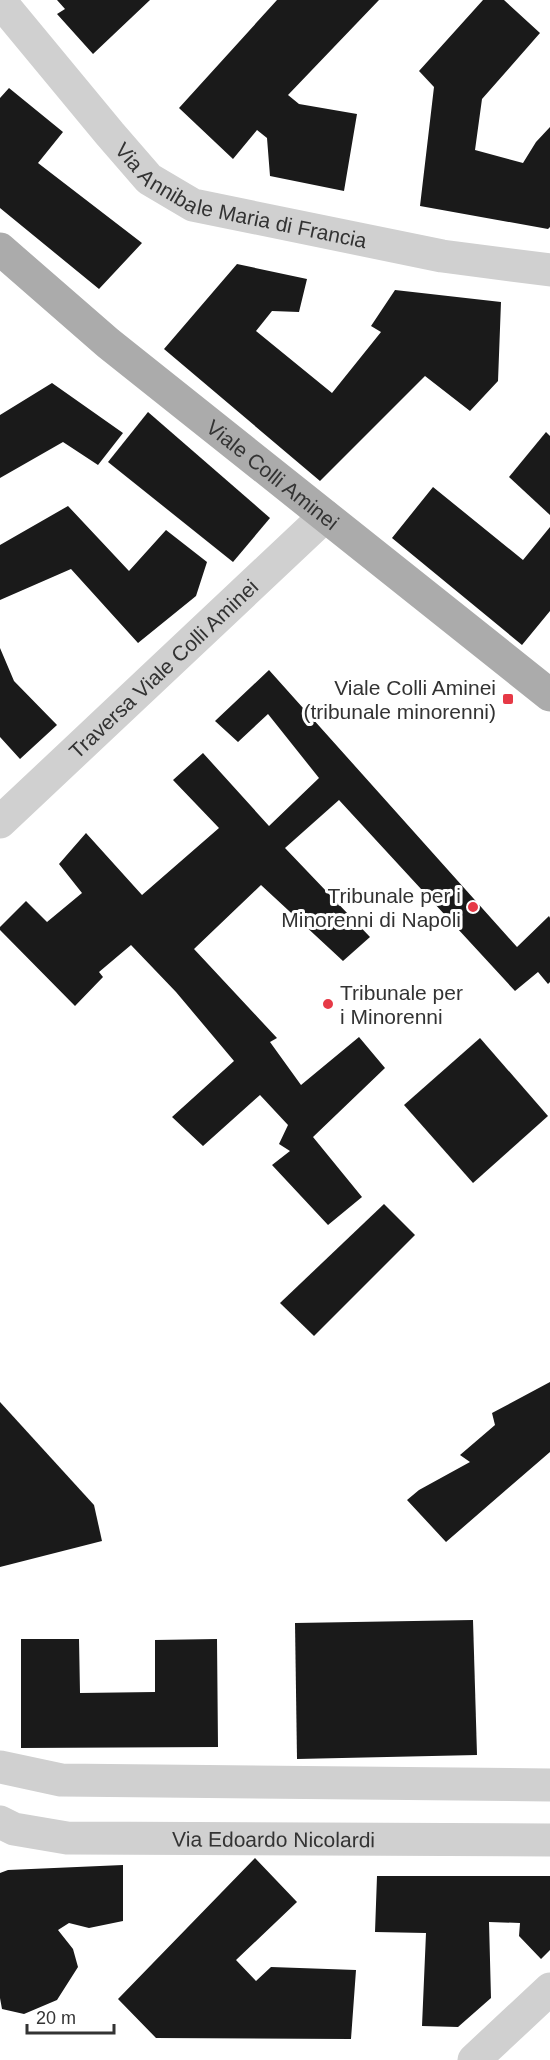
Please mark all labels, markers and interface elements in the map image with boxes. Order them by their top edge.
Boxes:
street label: Via Annibale Maria di Francia [111,138,369,252]
street label: Viale Colli Aminei [202,415,343,534]
street label: Traversa Viale Colli Aminei [64,574,262,762]
place label: Viale Colli Aminei (tribunale minorenni) [303,676,496,723]
marker: Viale Colli Aminei (tribunale minorenni) [501,692,515,706]
place label: Tribunale per i Minorenni di Napoli [281,884,461,931]
marker: Tribunale per i Minorenni di Napoli [466,900,480,914]
place label: Tribunale per i Minorenni [340,981,463,1028]
marker: Tribunale per i Minorenni [321,997,335,1011]
street label: Via Edoardo Nicolardi [172,1827,375,1851]
scale bar [27,1997,114,2035]
text: 20 m [36,2008,76,2028]

